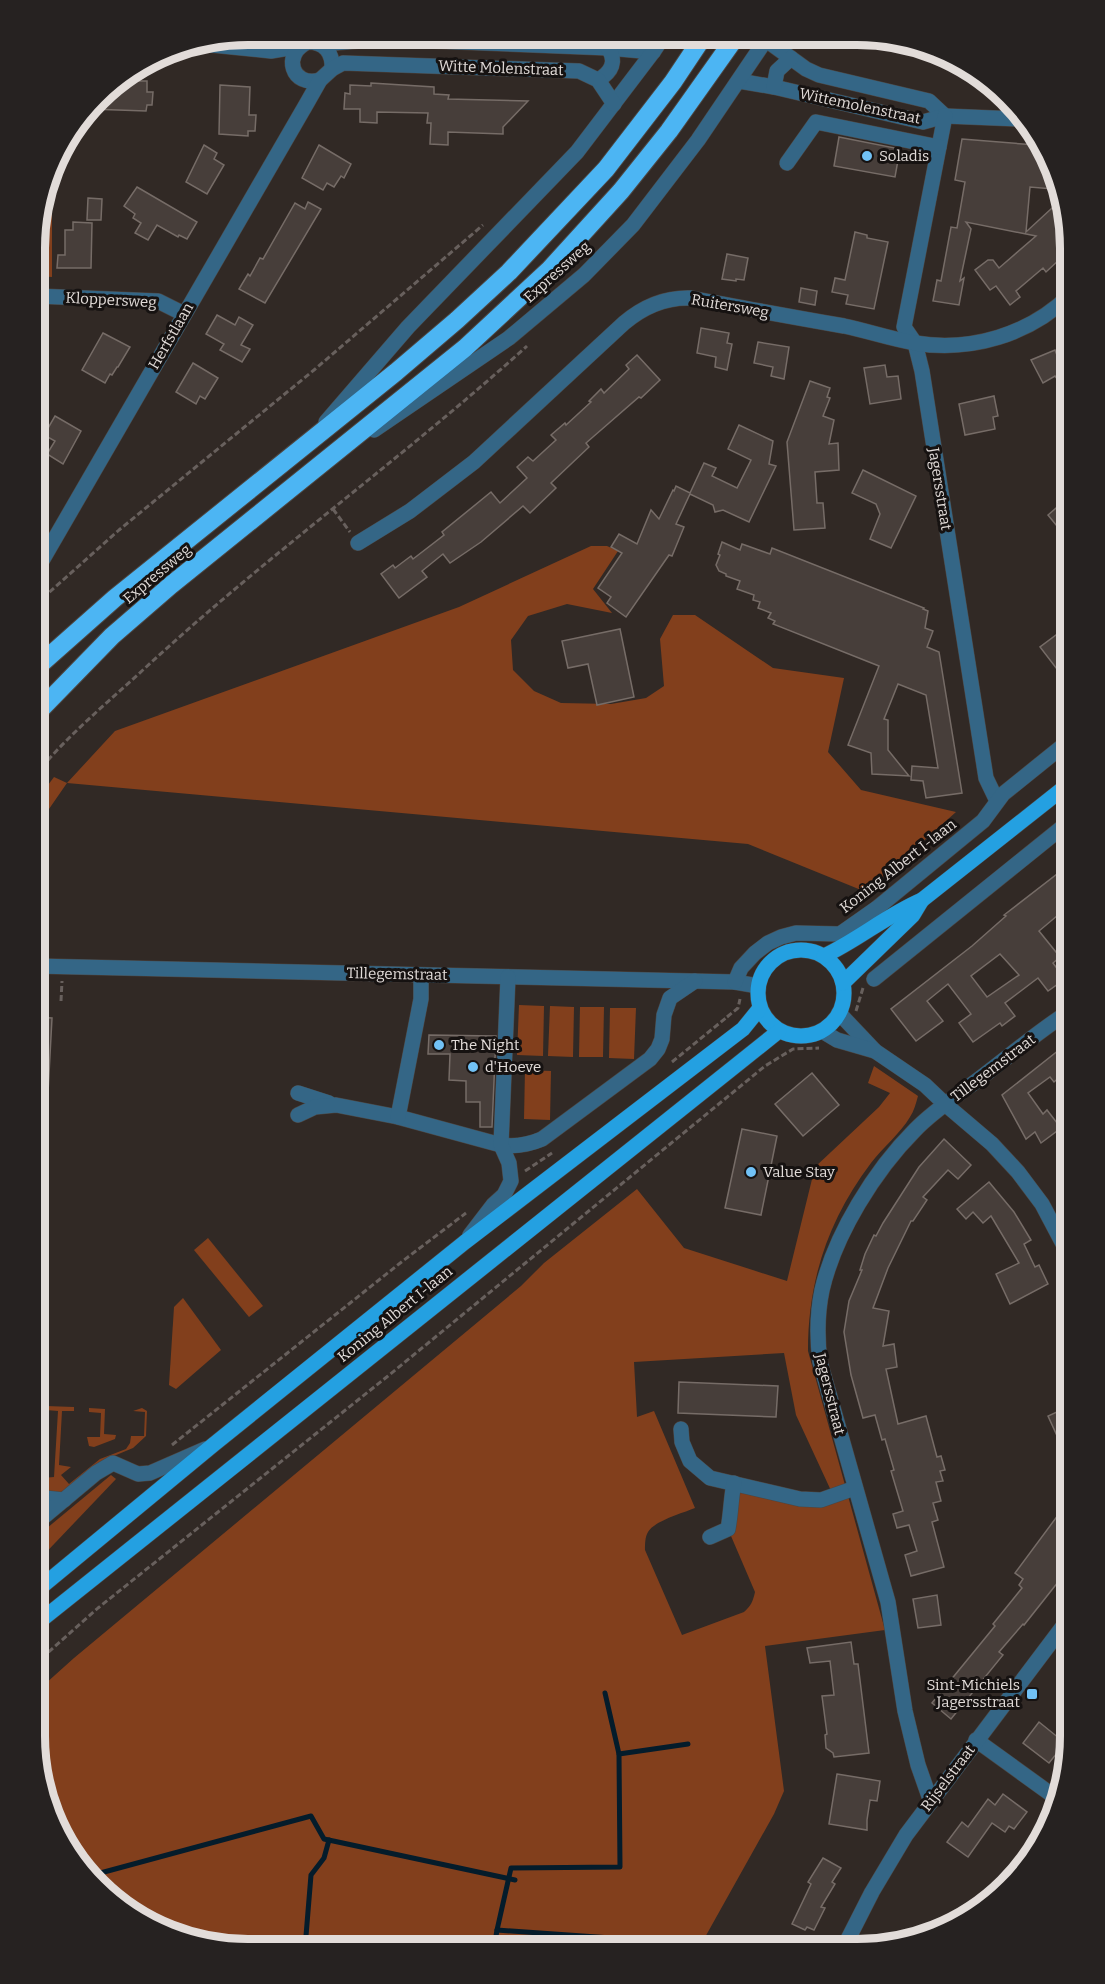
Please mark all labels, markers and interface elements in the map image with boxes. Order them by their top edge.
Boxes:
street label: Witte Molenstraat [438,57,565,79]
street label: Wittemolenstraat [798,84,923,128]
place label: Soladis [879,147,929,165]
marker: Soladis [860,149,874,163]
street label: Expressweg [520,238,594,306]
street label: Kloppersweg [65,289,157,311]
street label: Ruitersweg [690,290,770,322]
street label: Herfstlaan [145,299,198,373]
street label: Jagersstraat [924,445,956,532]
street label: Expressweg [120,540,194,608]
street label: Koning Albert I-laan [836,815,960,917]
street label: Tillegemstraat [346,964,448,984]
street label: Tillegemstraat [947,1030,1039,1106]
place label: The Night [451,1036,520,1054]
marker: The Night [432,1038,446,1052]
place label: d'Hoeve [485,1058,541,1076]
marker: d'Hoeve [466,1060,480,1074]
place label: Value Stay [763,1163,835,1181]
marker: Value Stay [744,1165,758,1179]
street label: Koning Albert I-laan [334,1262,456,1366]
street label: Jagersstraat [811,1350,849,1437]
place label: Sint-Michiels Jagersstraat [926,1676,1021,1711]
marker: Sint-Michiels Jagersstraat [1025,1687,1039,1701]
street label: Rijselstraat [917,1741,979,1815]

